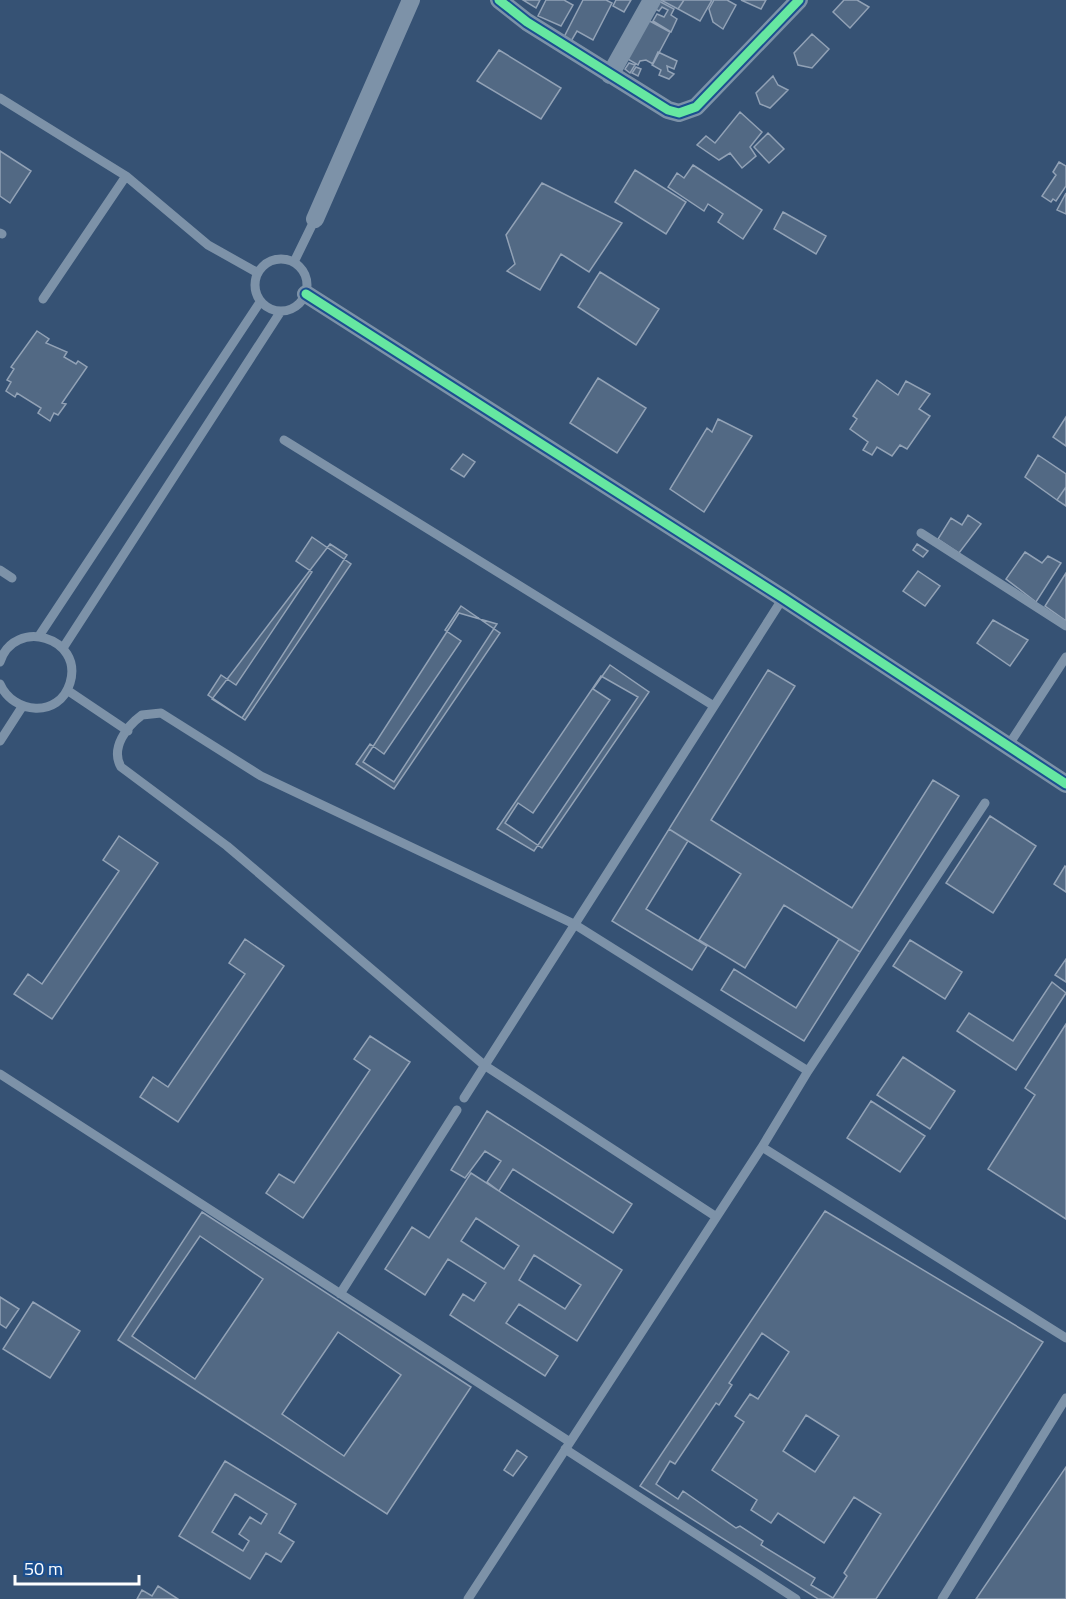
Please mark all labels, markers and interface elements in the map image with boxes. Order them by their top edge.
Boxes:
scale bar [15,1548,140,1586]
text: 50 m [24,1555,63,1582]

